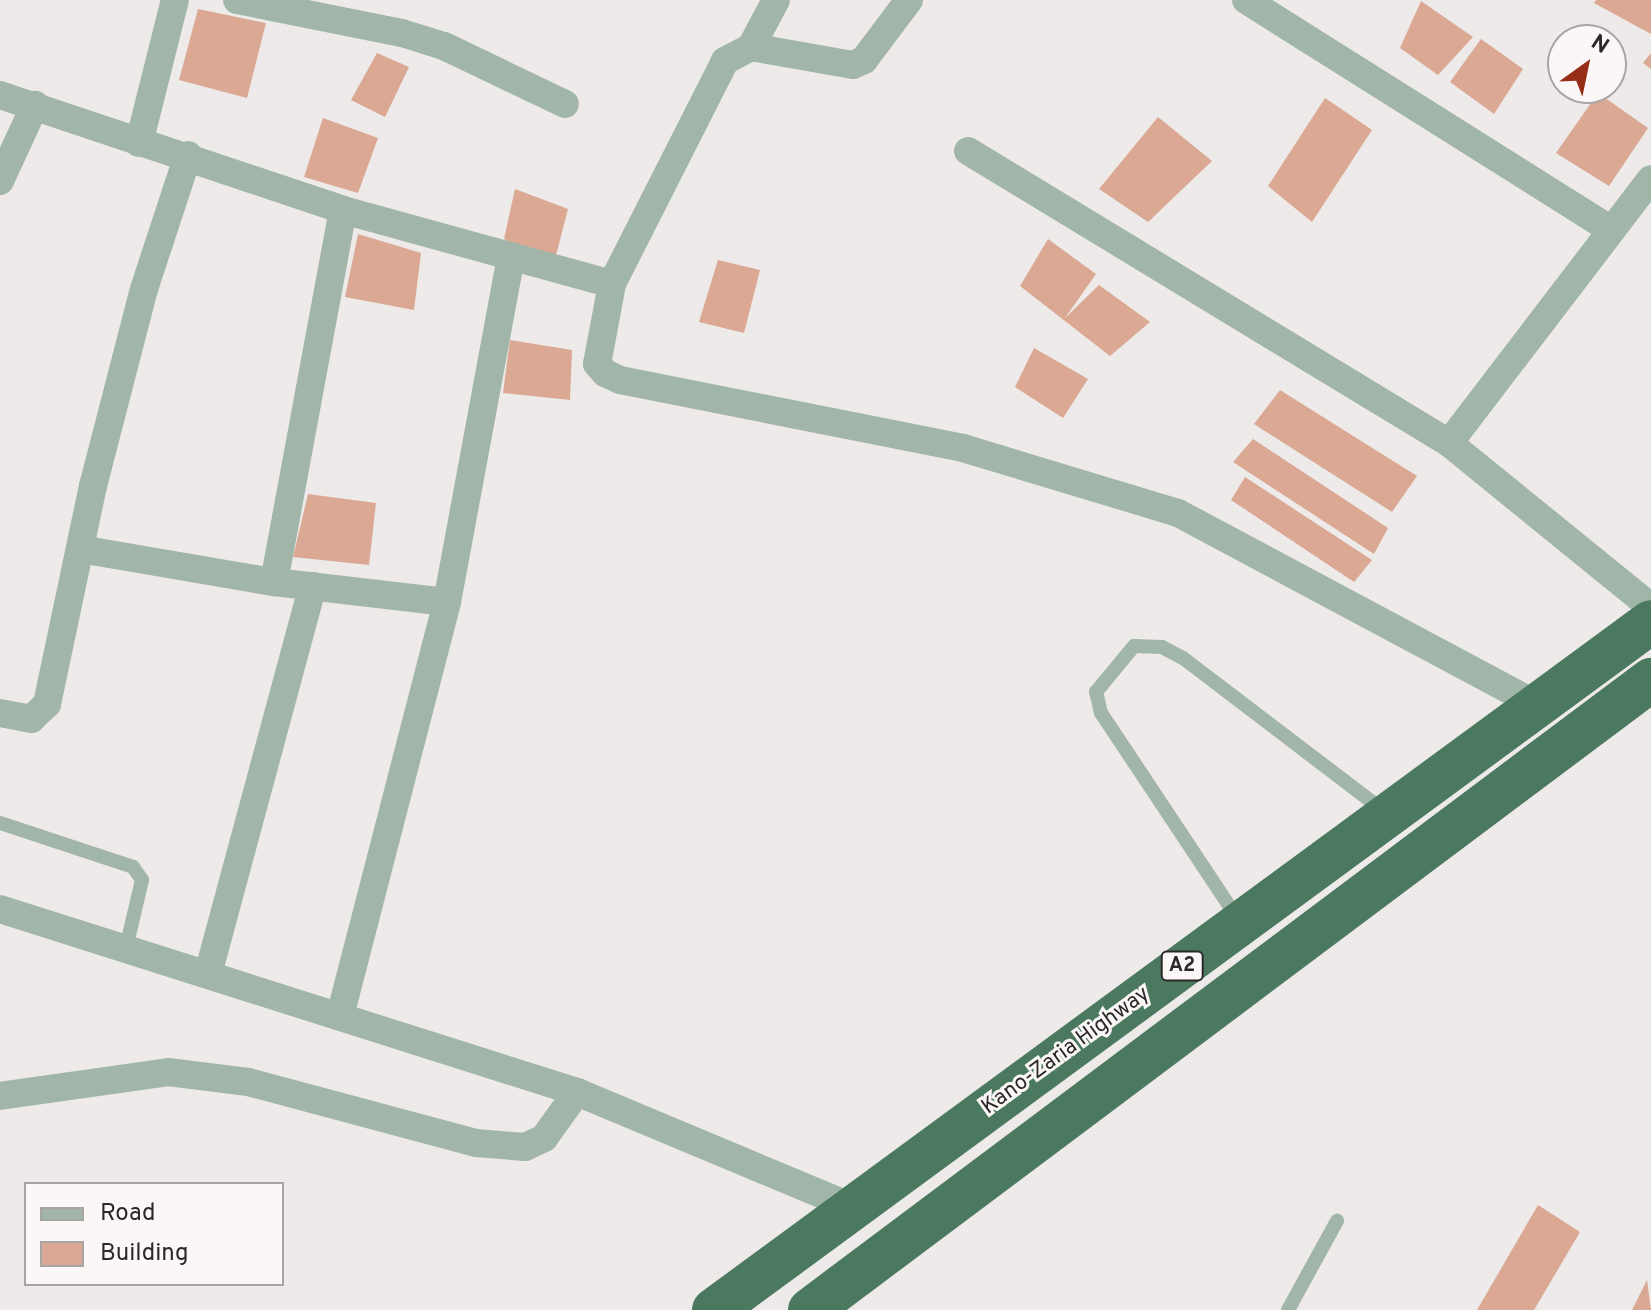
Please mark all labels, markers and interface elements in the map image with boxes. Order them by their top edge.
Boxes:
north arrow [1547,24,1627,104]
text: N [1585,30,1613,61]
road number: A2 [1160,950,1204,982]
street label: Kano-Zaria Highway [977,981,1155,1121]
legend [24,1182,284,1286]
text: Road [100,1199,156,1229]
text: Building [100,1239,189,1269]

